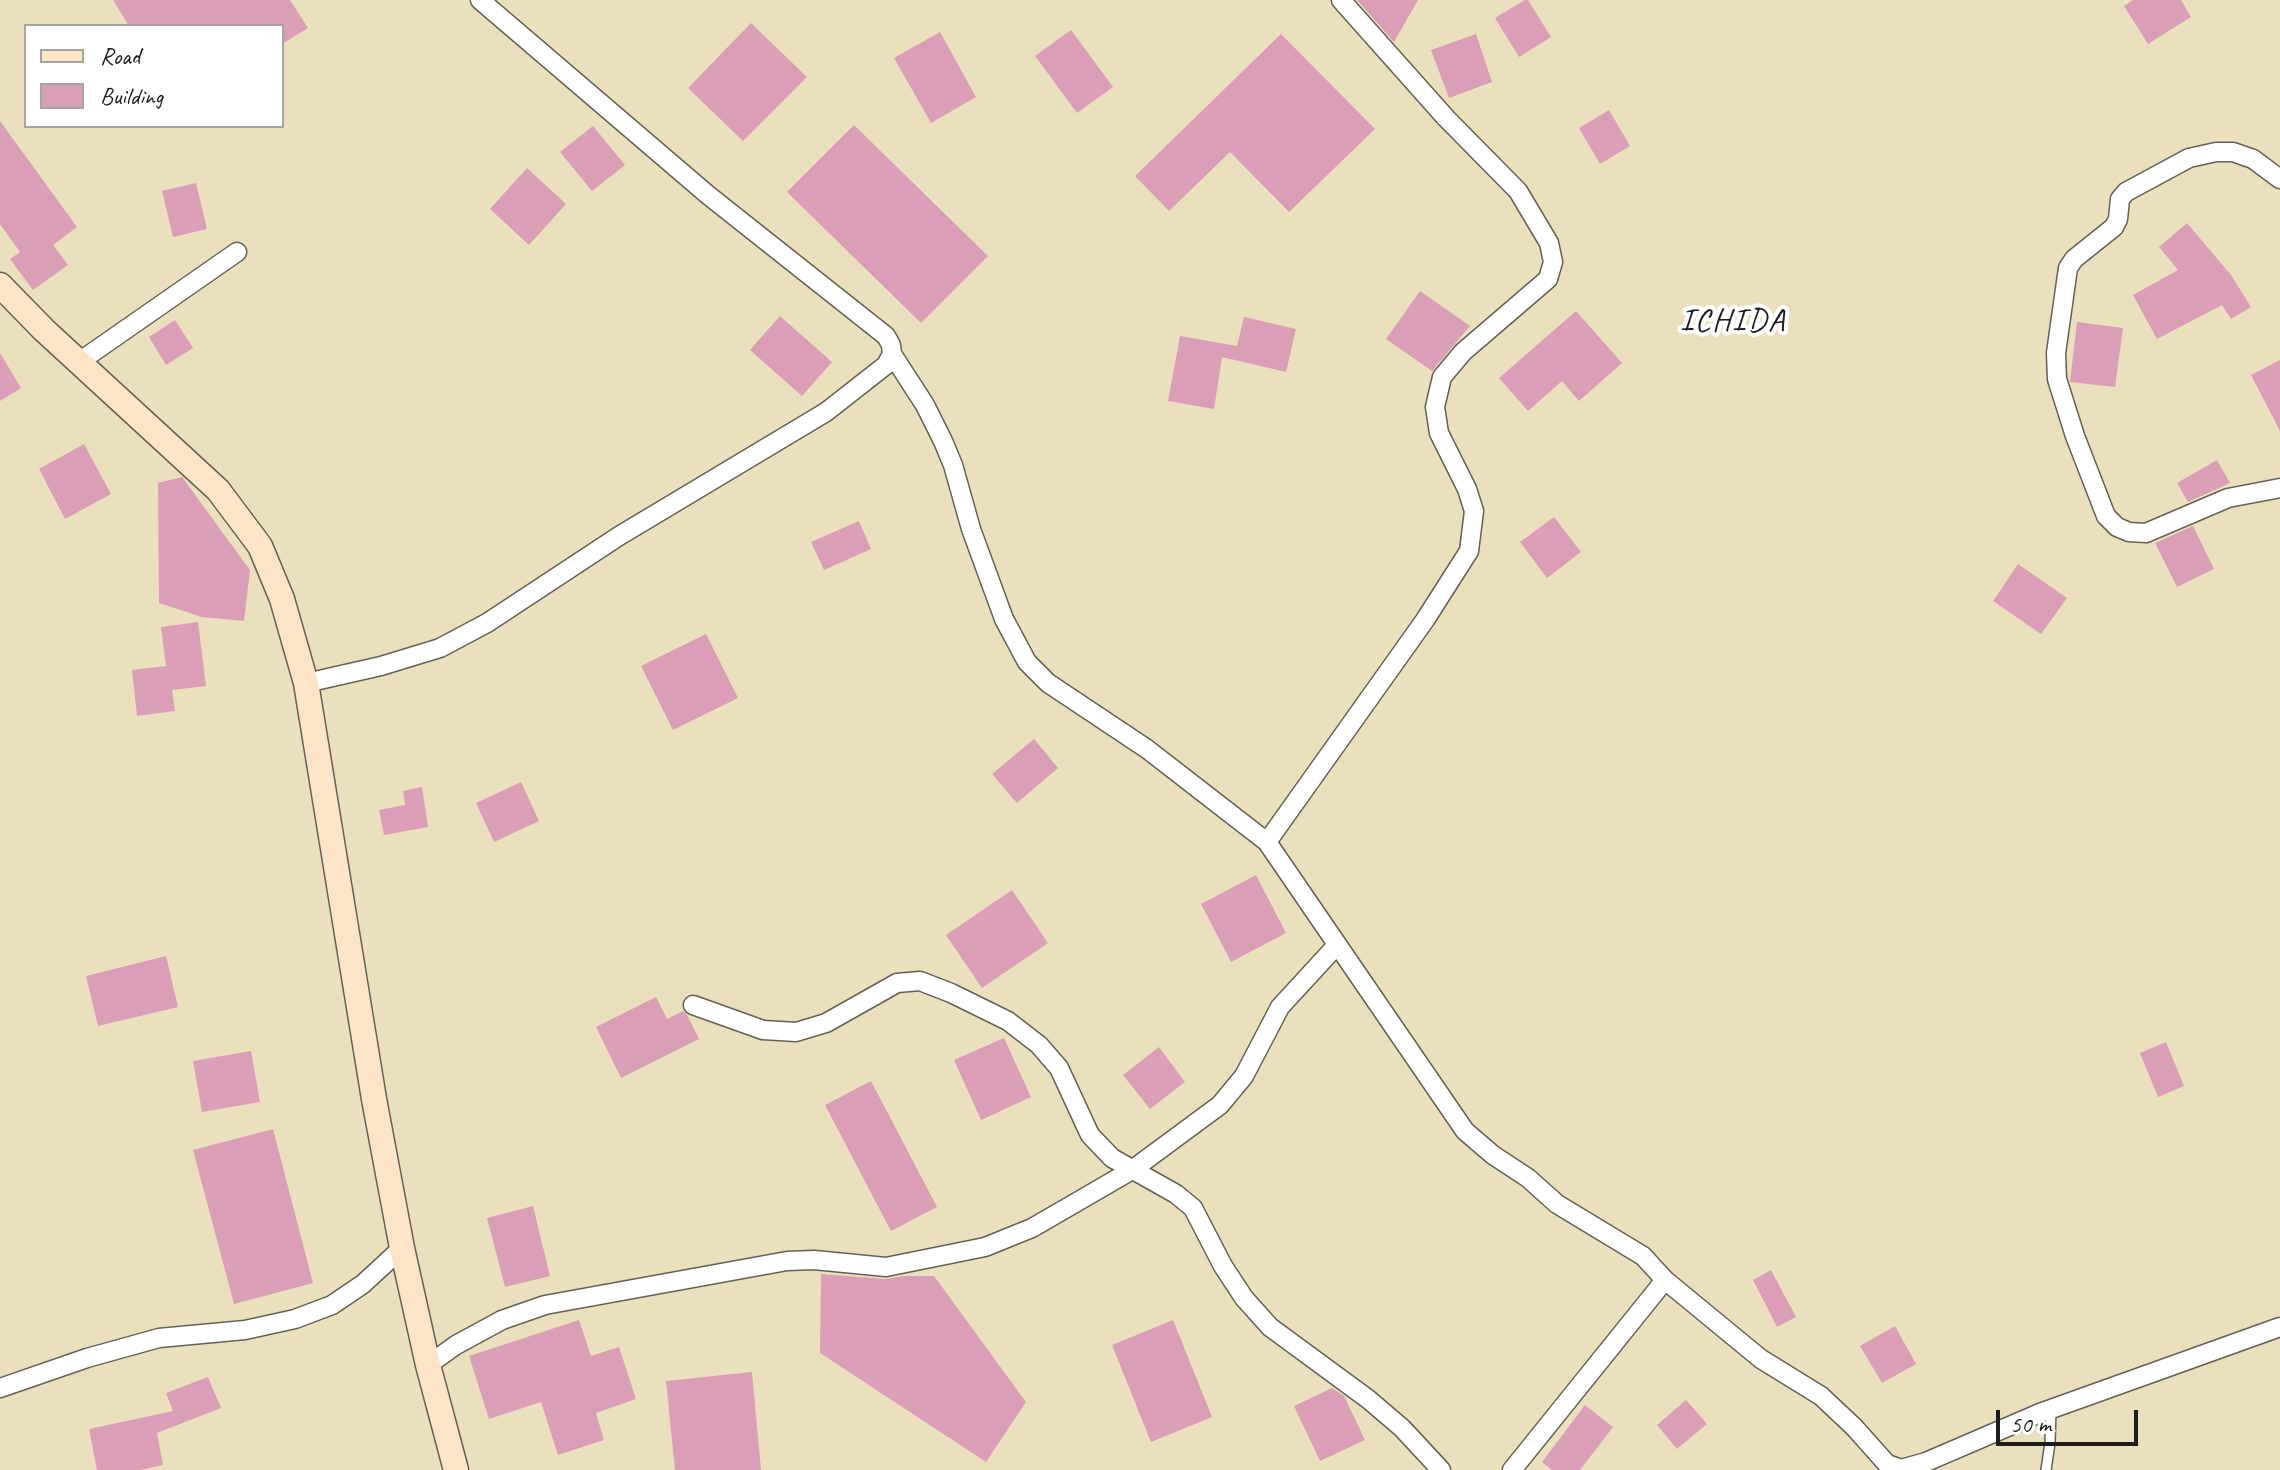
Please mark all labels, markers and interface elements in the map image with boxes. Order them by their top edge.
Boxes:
legend [24,24,284,128]
text: Road [100,41,140,71]
text: Building [100,81,163,111]
district label: ICHIDA [1681,303,1785,341]
scale bar [2000,1394,2142,1444]
text: 50 m [2010,1409,2051,1439]

